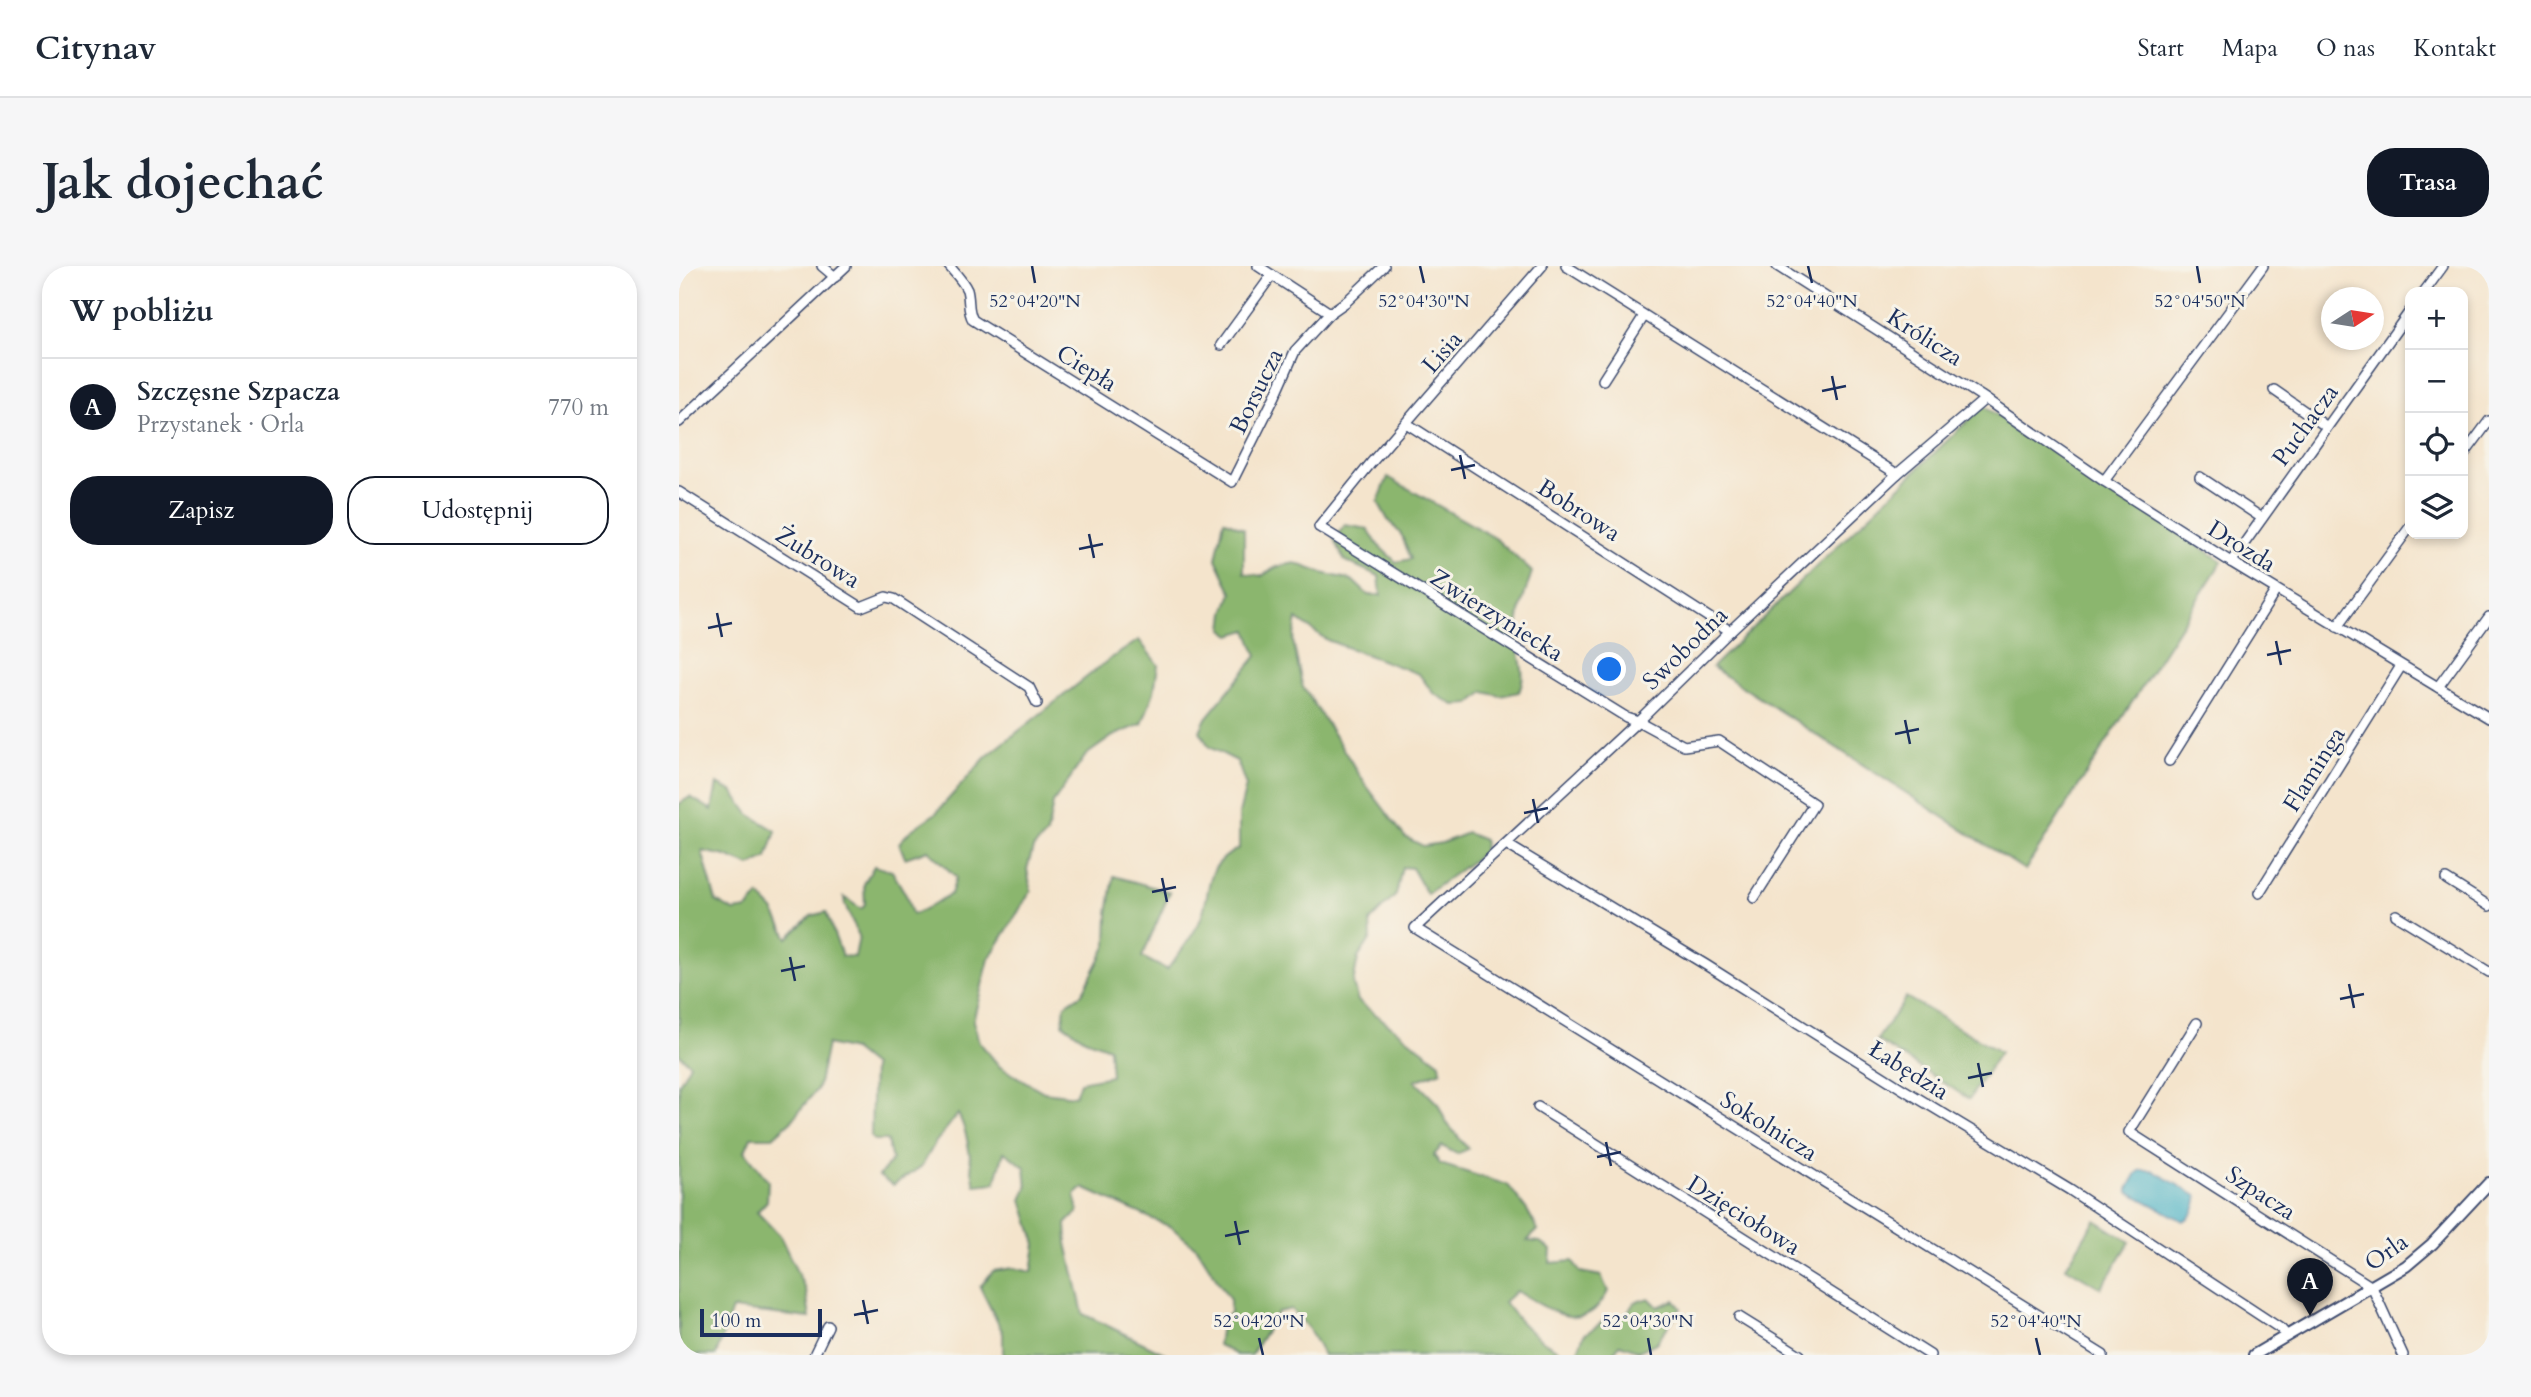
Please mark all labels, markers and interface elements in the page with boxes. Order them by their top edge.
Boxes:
text: Citynav [35,26,156,71]
text: Start [2137,32,2184,65]
text: Mapa [2222,32,2278,65]
text: O nas [2316,32,2375,65]
text: Kontakt [2413,32,2496,65]
button: Trasa [2367,148,2489,217]
text: Jak dojechać [42,149,324,216]
north arrow [2321,287,2384,350]
map controls [2405,287,2468,539]
button: + [2405,287,2468,350]
text: 52°04'20"N [989,289,1081,314]
text: 52°04'30"N [1378,289,1470,314]
text: 52°04'40"N [1766,289,1858,314]
text: 52°04'50"N [2154,289,2246,314]
text: W pobliżu [70,291,214,332]
street label: Królicza [1880,301,1970,375]
street label: Lisia [1415,324,1470,381]
street label: Ciepła [1050,337,1124,400]
street label: Borsucza [1222,342,1292,439]
button: − [2405,350,2468,413]
text: Szczęsne Szpacza [137,374,340,409]
street label: Puchacza [2264,377,2347,473]
text: A [84,392,102,423]
text: 770 m [548,392,609,423]
text: Przystanek · Orla [137,409,304,440]
button: locate [2405,413,2468,476]
street label: Bobrowa [1531,471,1627,550]
button: Zapisz [70,476,333,545]
button: Udostępnij [347,476,609,545]
button: layers [2405,476,2468,539]
street label: Drozda [2201,513,2283,581]
street label: Żubrowa [769,518,867,597]
street label: Zwierzyniecka [1424,561,1570,670]
street label: Swobodna [1635,599,1736,697]
your location [1592,652,1626,686]
street label: Flaminga [2275,720,2354,818]
street label: Łabędzia [1862,1033,1956,1108]
street label: Sokolnicza [1714,1083,1824,1170]
street label: Szpacza [2219,1158,2303,1229]
street label: Dzięciołowa [1681,1168,1807,1264]
street label: Orla [2358,1225,2415,1279]
pin: A [2287,1258,2333,1316]
scale bar [700,1306,823,1338]
text: 100 m [711,1308,761,1334]
text: 52°04'20"N [1213,1309,1305,1334]
text: 52°04'30"N [1602,1309,1694,1334]
text: 52°04'40"N [1990,1309,2082,1334]

